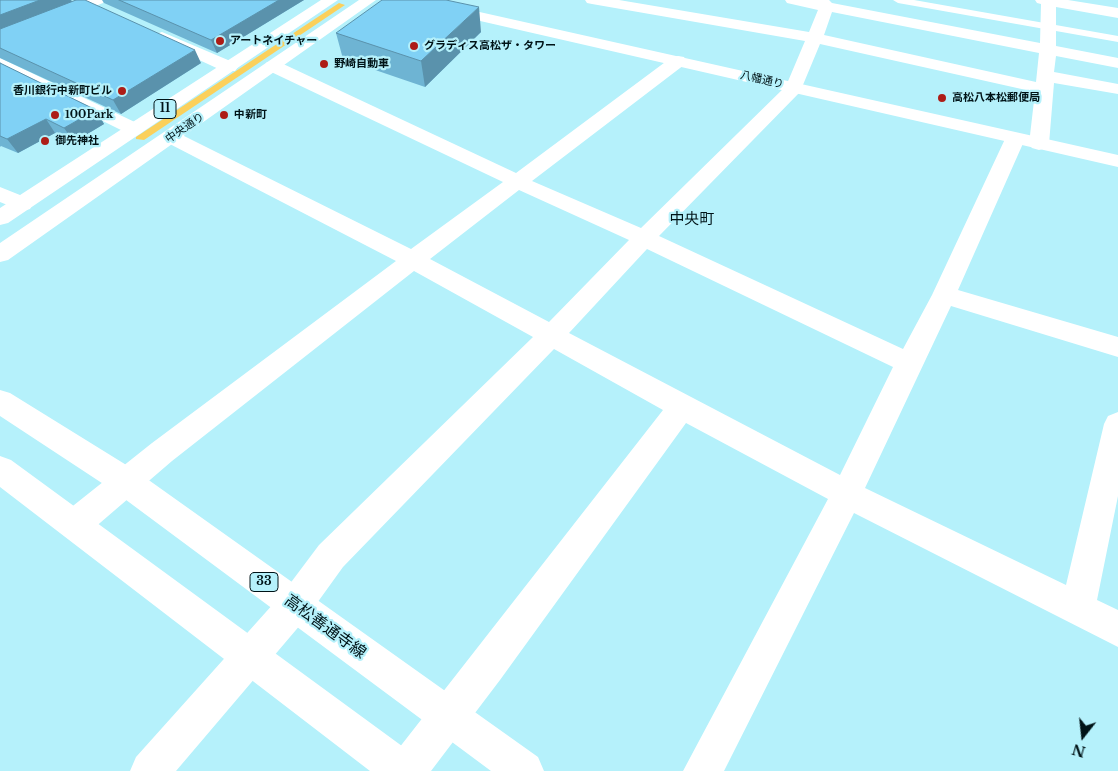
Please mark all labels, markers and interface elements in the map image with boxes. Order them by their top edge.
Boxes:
place label: アートネイチャー [230,34,317,48]
marker: アートネイチャー [214,35,226,47]
place label: グラディス高松ザ・タワー [424,39,556,53]
marker: グラディス高松ザ・タワー [408,40,420,52]
place label: 野崎自動車 [334,57,389,71]
marker: 野崎自動車 [318,58,330,70]
street label: 八幡通り [739,69,785,91]
place label: 香川銀行中新町ビル [13,84,112,98]
marker: 香川銀行中新町ビル [116,85,128,97]
place label: 高松八本松郵便局 [952,91,1040,105]
marker: 高松八本松郵便局 [936,92,948,104]
road number: 11 [154,100,176,118]
place label: 100Park [65,108,113,122]
place label: 中新町 [234,108,267,122]
marker: 100Park [49,109,61,121]
marker: 中新町 [218,109,230,121]
street label: 中央通り [163,110,207,146]
place label: 御先神社 [55,134,99,148]
marker: 御先神社 [39,135,51,147]
district label: 中央町 [670,211,714,229]
road number: 33 [250,572,278,592]
street label: 高松善通寺線 [281,591,369,663]
north arrow [1058,711,1108,761]
text: N [1070,740,1088,761]

